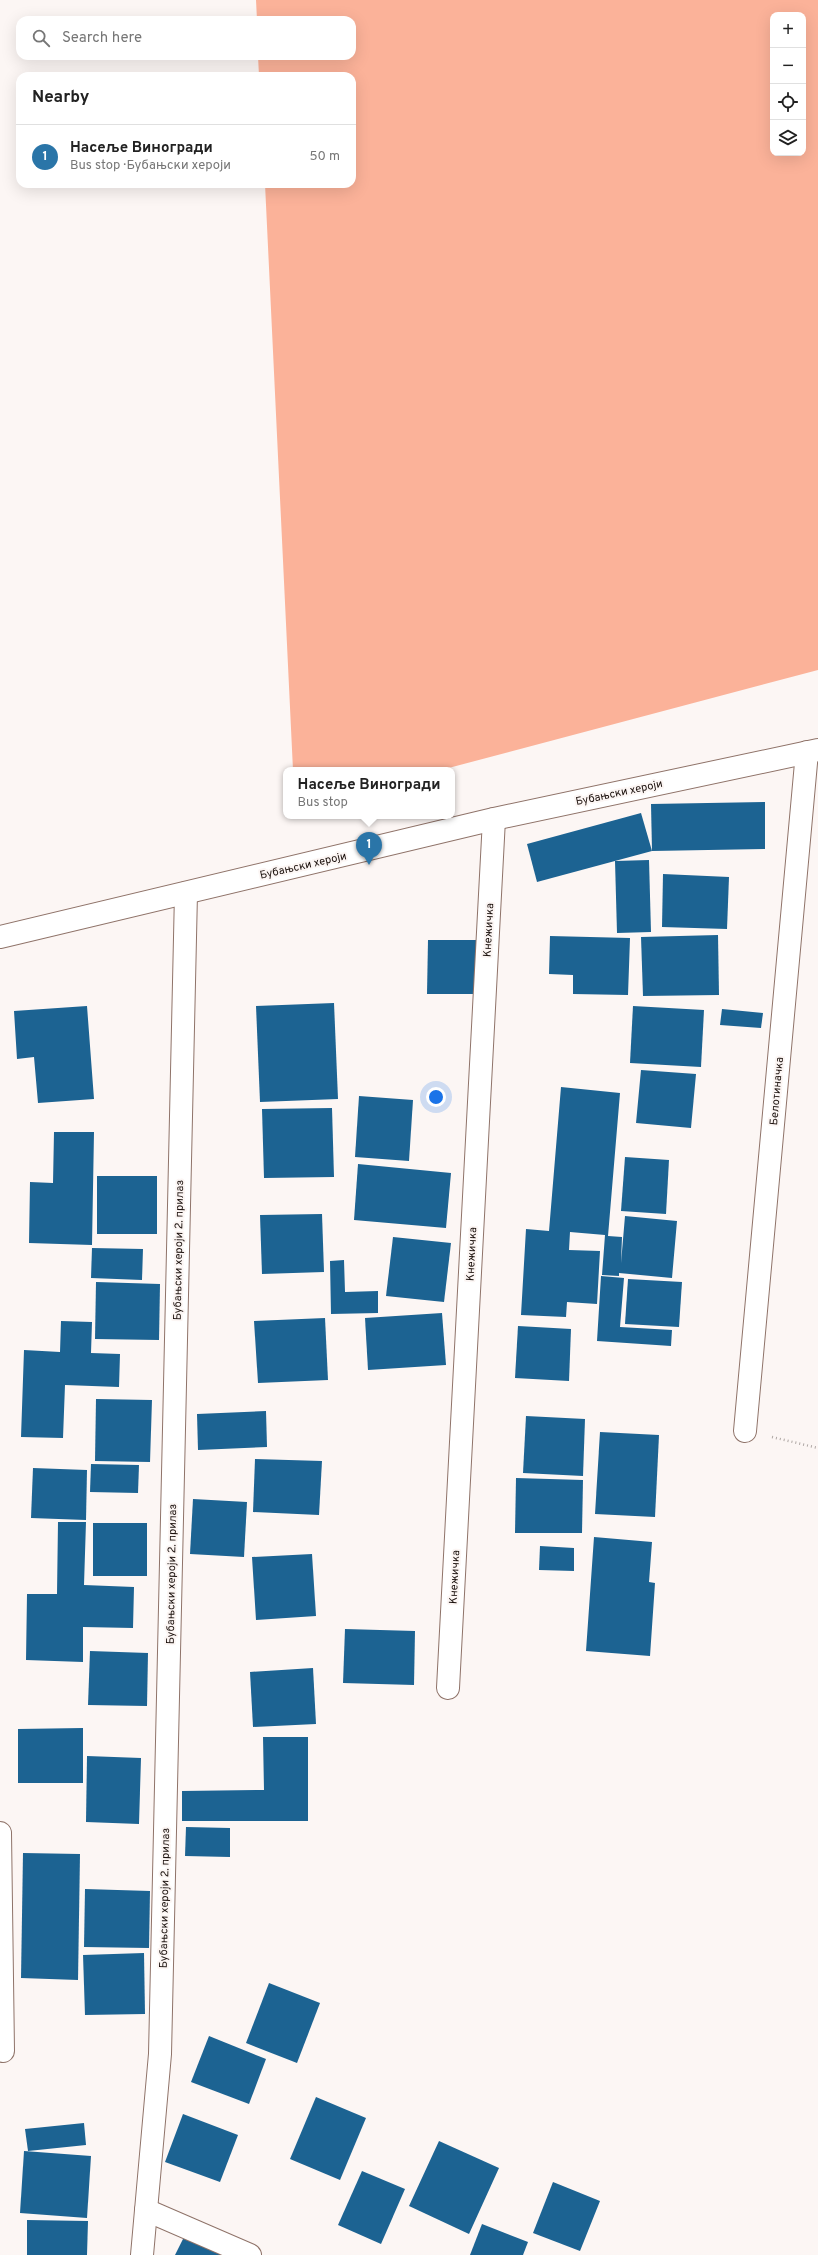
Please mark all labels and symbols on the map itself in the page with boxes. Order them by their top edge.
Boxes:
street label: Бубањски хероји [575,777,664,809]
pin: 1 [356,832,382,865]
street label: Бубањски хероји [259,849,348,883]
street label: Кнежичка [481,903,497,957]
street label: Белотиначка [767,1056,787,1126]
your location [426,1087,446,1107]
street label: Бубањски хероји 2. прилаз [171,1180,187,1320]
street label: Кнежичка [464,1227,480,1281]
street label: Бубањски хероји 2. прилаз [164,1504,180,1644]
street label: Кнежичка [447,1550,463,1604]
street label: Бубањски хероји 2. прилаз [157,1828,173,1968]

